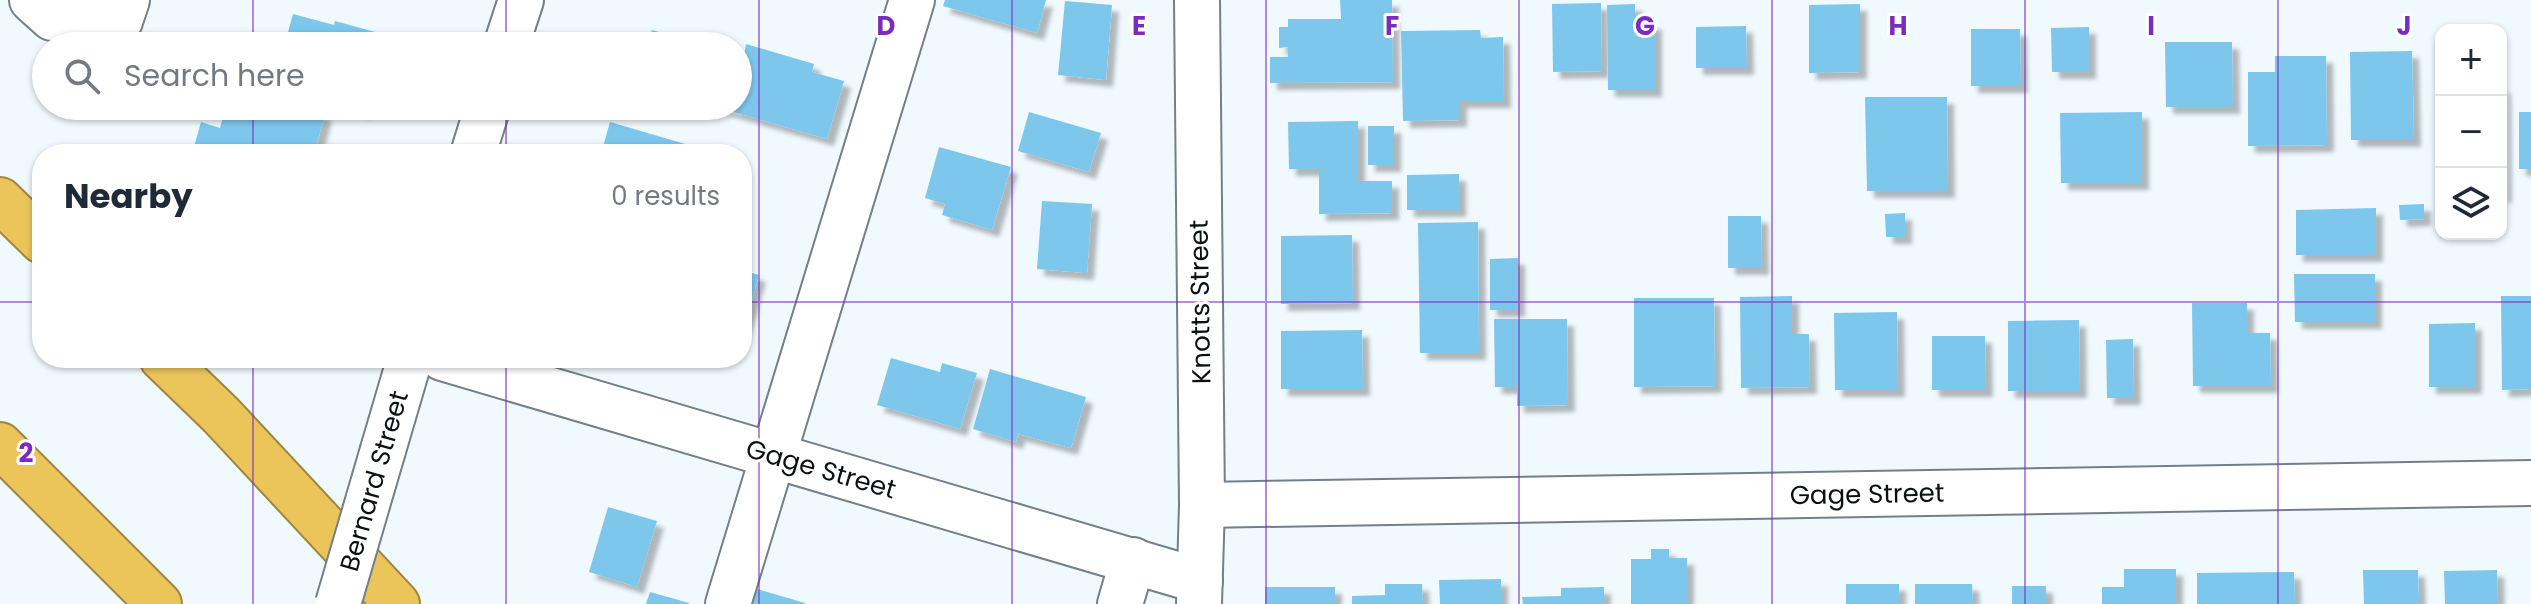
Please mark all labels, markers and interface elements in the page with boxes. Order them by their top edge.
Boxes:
text: D [877,8,896,44]
text: E [1132,8,1146,44]
text: F [1385,8,1399,44]
text: G [1635,8,1655,44]
text: H [1888,8,1908,44]
text: I [2147,8,2155,44]
text: J [2396,8,2412,44]
map controls [2435,24,2507,240]
button: + [2435,24,2507,96]
search box [32,32,752,120]
icon: search [60,54,104,98]
text: Search here [124,54,305,97]
button: − [2435,96,2507,168]
button: layers [2435,168,2507,240]
text: Nearby [64,172,193,220]
text: 0 results [611,178,720,214]
street label: Knotts Street [1181,219,1219,385]
street label: Bernard Street [331,386,417,576]
street label: Gage Street [742,430,900,508]
text: 2 [19,435,34,471]
street label: Gage Street [1789,475,1945,513]

